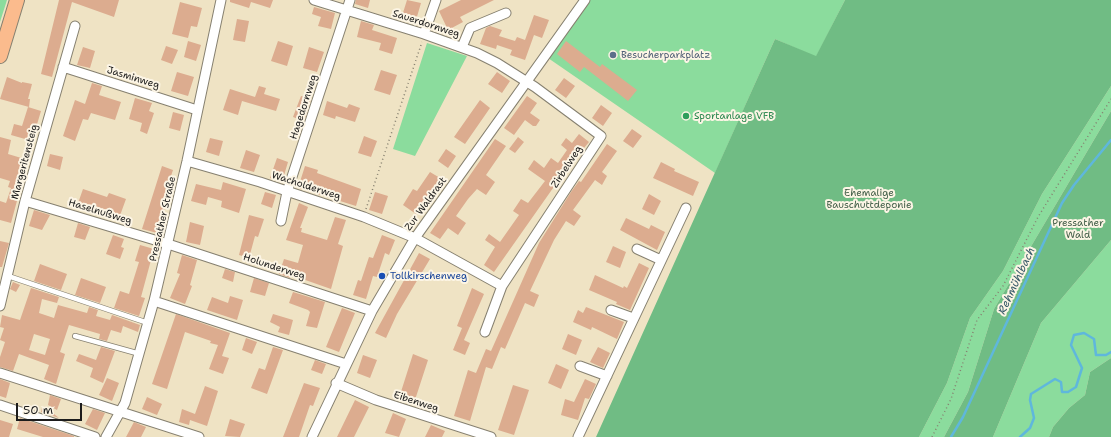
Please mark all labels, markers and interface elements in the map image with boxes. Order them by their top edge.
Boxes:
street label: Sauerdornweg [391,8,461,40]
place label: Besucherparkplatz [621,49,710,61]
marker: Besucherparkplatz [608,50,618,60]
street label: Jasminweg [105,64,161,92]
street label: Hagedornweg [288,73,320,141]
place label: Sportanlage VFB [694,110,774,122]
marker: Sportanlage VFB [681,111,691,121]
street label: Margeritensteig [9,123,41,201]
street label: Zirbelweg [549,144,585,190]
street label: Wacholderweg [270,169,342,203]
street label: Pressather Straße [147,175,179,263]
street label: Zur Waldrast [403,175,449,233]
park label: Ehemalige Bauschuttdeponie [826,187,912,210]
street label: Haselnußweg [67,197,133,227]
park label: Pressather Wald [1052,217,1104,240]
water label: Rehmühlbach [996,245,1038,317]
street label: Holunderweg [241,251,307,283]
place label: Tollkirschenweg [390,270,467,282]
marker: Tollkirschenweg [377,271,387,281]
street label: Eibenweg [392,389,440,415]
scale bar [18,395,84,421]
text: 50 m [23,402,53,418]

